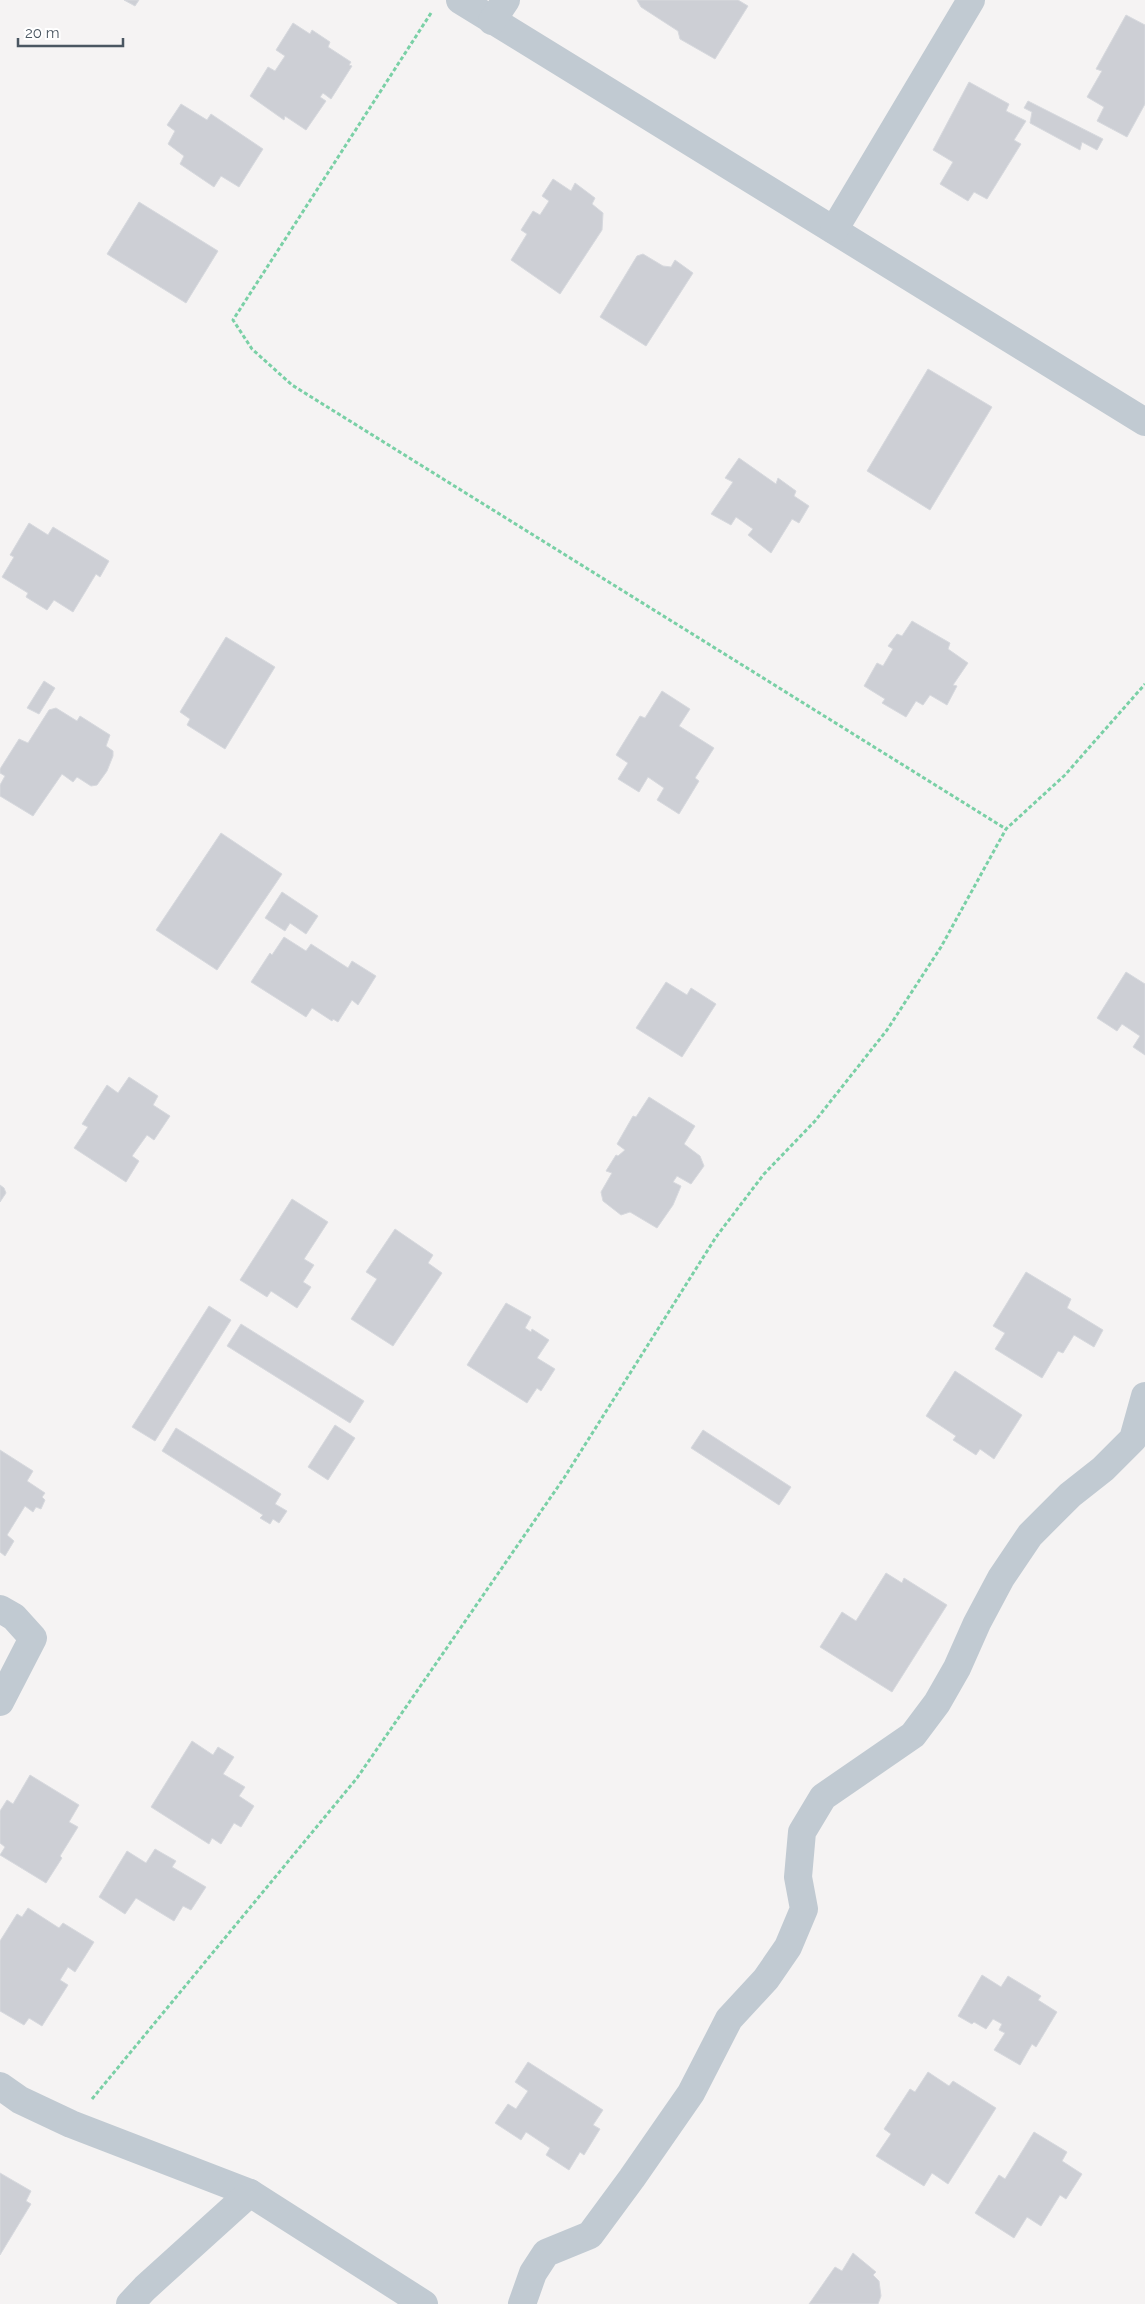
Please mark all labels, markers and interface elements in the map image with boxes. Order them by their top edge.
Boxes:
scale bar [18,15,122,47]
text: 20 m [25,24,60,42]

